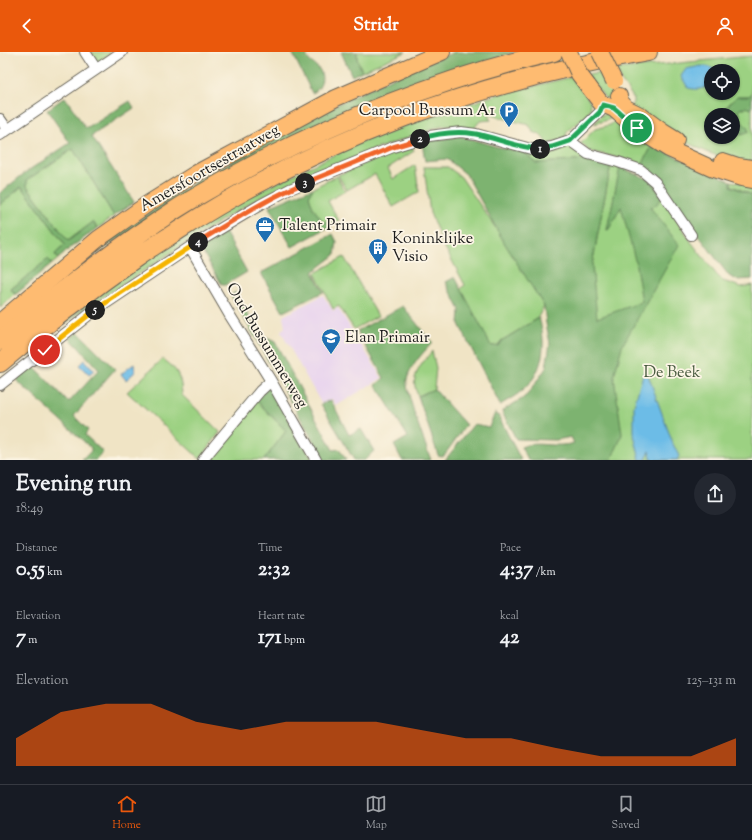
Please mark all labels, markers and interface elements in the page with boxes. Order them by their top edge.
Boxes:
text: Stridr [353,13,399,39]
icon: back [16,15,38,37]
icon: person [714,15,736,37]
map controls [704,64,740,144]
button: locate [704,64,740,100]
place label: Carpool Bussum A1 [359,100,496,123]
parking icon: Carpool Bussum A1 [498,100,520,128]
button: layers [704,108,740,144]
pin [620,111,654,145]
icon: arrive [626,117,648,139]
street label: Amersfoortsestraatweg [136,119,284,219]
pin: 2 [410,129,430,149]
text: 2 [417,131,423,147]
pin: 1 [530,139,550,159]
text: 1 [538,141,542,157]
pin: 3 [295,173,315,193]
text: 3 [303,175,307,191]
office icon: Talent Primair [254,215,276,243]
place label: Talent Primair [279,215,377,238]
place label: Koninklijke Visio [392,228,473,269]
pin: 4 [188,232,208,252]
text: 4 [195,234,201,250]
building icon: Koninklijke Visio [367,237,389,265]
street label: Oud Bussummerweg [219,279,313,413]
pin: 5 [85,300,105,320]
text: 5 [93,302,97,318]
school or university icon: Elan Primair [320,327,342,355]
place label: Elan Primair [345,327,430,350]
pin [28,333,62,367]
icon: check [34,339,56,361]
park label: De Beek [643,362,701,385]
text: Evening run [16,469,132,501]
button: share [694,473,736,515]
text: 18:49 [16,500,43,518]
text: Distance [16,540,57,556]
text: Time [258,540,282,556]
text: Pace [500,540,521,556]
text: 0.55 [16,556,45,585]
text: 2:32 [258,556,290,585]
text: 4:37 [500,556,533,585]
text: km [45,564,62,580]
text: /km [533,564,556,580]
text: Elevation [16,608,61,624]
text: Heart rate [258,608,305,624]
text: kcal [500,608,519,624]
text: 7 [16,624,26,653]
text: 171 [258,624,282,653]
text: 42 [500,624,519,653]
text: m [26,632,37,648]
text: bpm [282,632,305,648]
text: Elevation [16,672,69,690]
text: 125–131 m [687,672,736,690]
tab: Home [112,793,141,833]
tab: Map [365,793,387,833]
tab: Saved [612,793,640,833]

